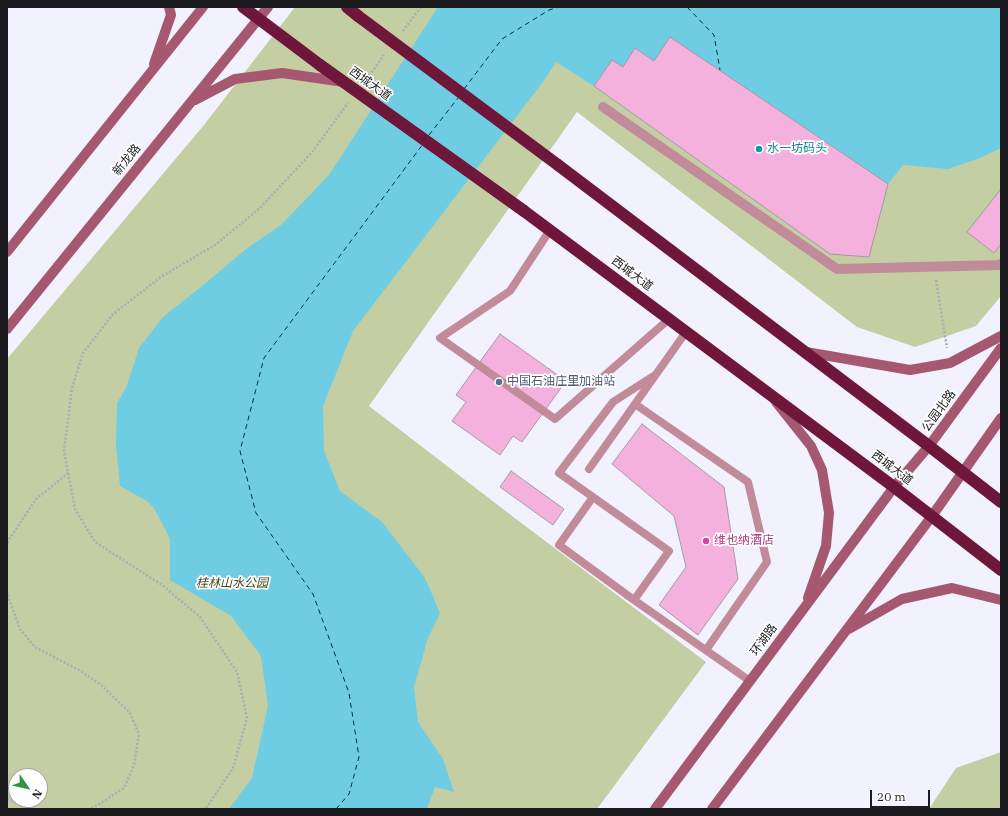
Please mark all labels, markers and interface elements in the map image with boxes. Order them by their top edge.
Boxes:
street label: 西城大道 [346,64,394,104]
street label: 新龙路 [110,141,144,179]
place label: 水一坊码头 [767,142,827,156]
marker: 水一坊码头 [754,144,764,154]
street label: 西城大道 [608,254,656,294]
place label: 中国石油庄里加油站 [507,375,615,389]
marker: 中国石油庄里加油站 [494,377,504,387]
street label: 公园北路 [919,387,959,435]
street label: 西城大道 [868,448,916,488]
place label: 维也纳酒店 [714,534,774,548]
marker: 维也纳酒店 [701,536,711,546]
park label: 桂林山水公园 [196,577,268,591]
street label: 环湖路 [748,621,780,659]
north arrow [8,768,48,808]
scale bar [872,782,932,808]
text: N [29,787,45,802]
text: 20 m [877,789,906,804]

